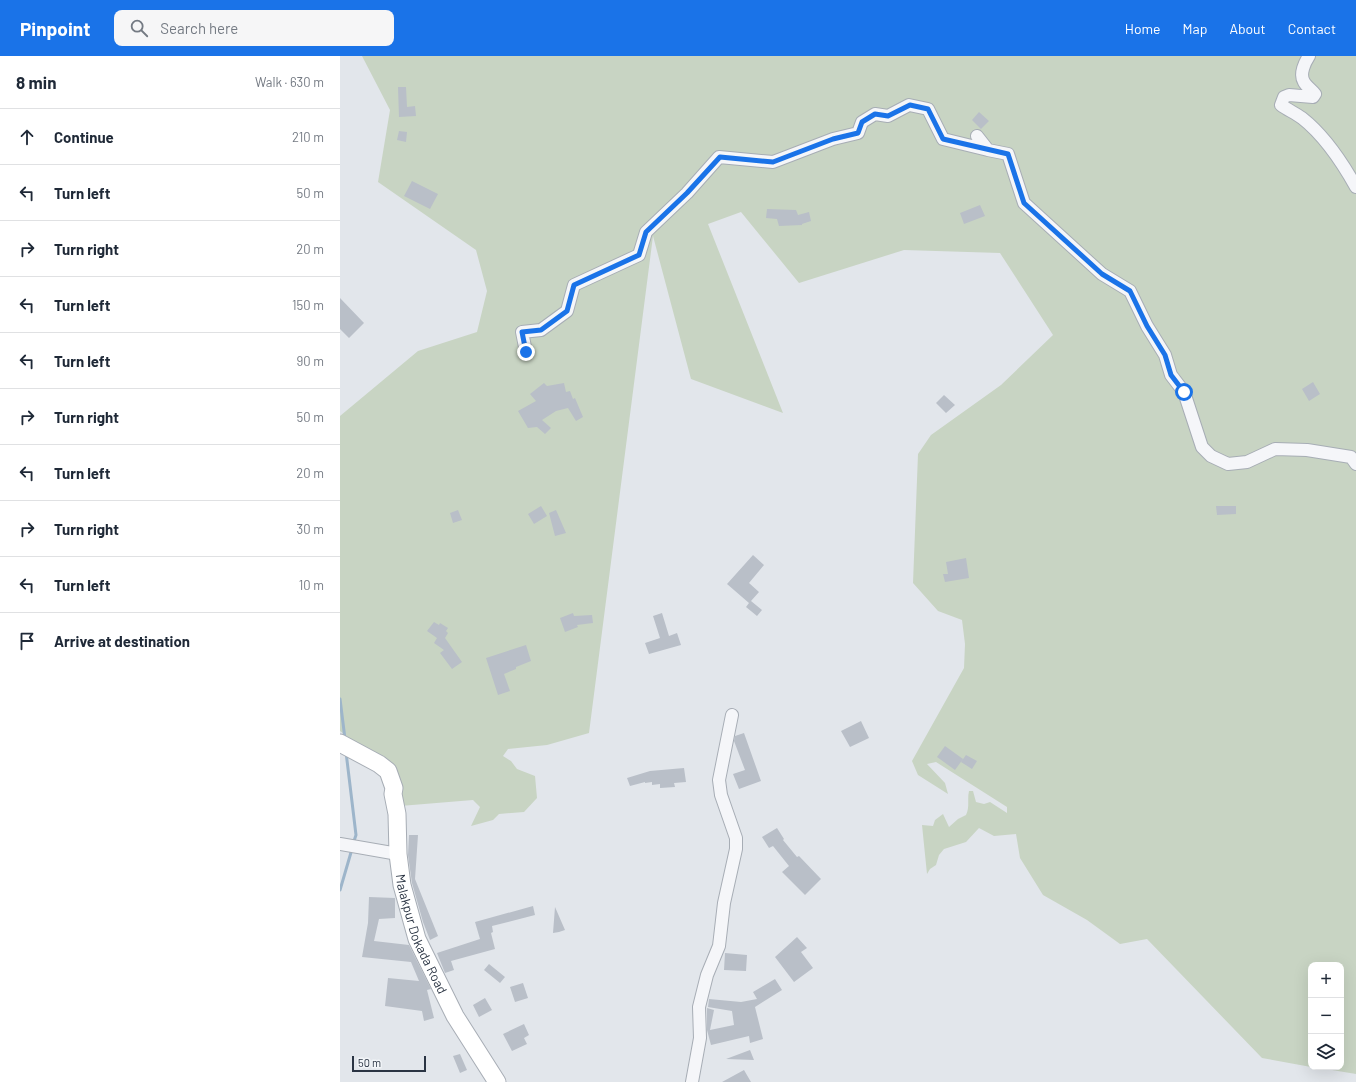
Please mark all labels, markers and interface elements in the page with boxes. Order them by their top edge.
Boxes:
search box [114,10,394,46]
text: Pinpoint [20,17,90,40]
icon: search [128,17,150,39]
text: Search here [160,19,238,37]
text: Home [1125,20,1161,37]
text: Map [1183,20,1207,37]
text: About [1229,20,1266,37]
text: Contact [1288,20,1336,37]
text: 8 min [16,72,56,92]
text: Walk · 630 m [255,74,324,90]
icon: ahead [16,126,38,148]
text: Continue [54,128,114,146]
text: 210 m [292,129,324,145]
icon: left [16,182,38,204]
text: Turn left [54,184,110,202]
text: 50 m [297,185,324,201]
icon: right [16,238,38,260]
text: Turn right [54,240,119,258]
text: 20 m [296,241,324,257]
icon: left [16,294,38,316]
text: Turn left [54,296,110,314]
text: 150 m [292,297,324,313]
route end [517,343,535,361]
icon: left [16,350,38,372]
text: Turn left [54,352,110,370]
text: 90 m [297,353,324,369]
route start [1175,383,1193,401]
icon: right [16,406,38,428]
text: Turn right [54,408,119,426]
text: 50 m [297,409,324,425]
icon: left [16,462,38,484]
text: Turn left [54,464,110,482]
text: 20 m [296,465,324,481]
icon: right [16,518,38,540]
text: Turn right [54,520,119,538]
text: 30 m [297,521,324,537]
icon: left [16,574,38,596]
text: Turn left [54,576,110,594]
text: 10 m [299,577,324,593]
icon: arrive [16,630,38,652]
text: Arrive at destination [54,632,190,650]
street label: Malakpur Dokada Road [393,873,451,996]
map controls [1308,962,1344,1070]
button: + [1308,962,1344,998]
button: − [1308,998,1344,1034]
button: layers [1308,1034,1344,1070]
scale bar [352,1054,426,1073]
text: 50 m [358,1056,381,1069]

